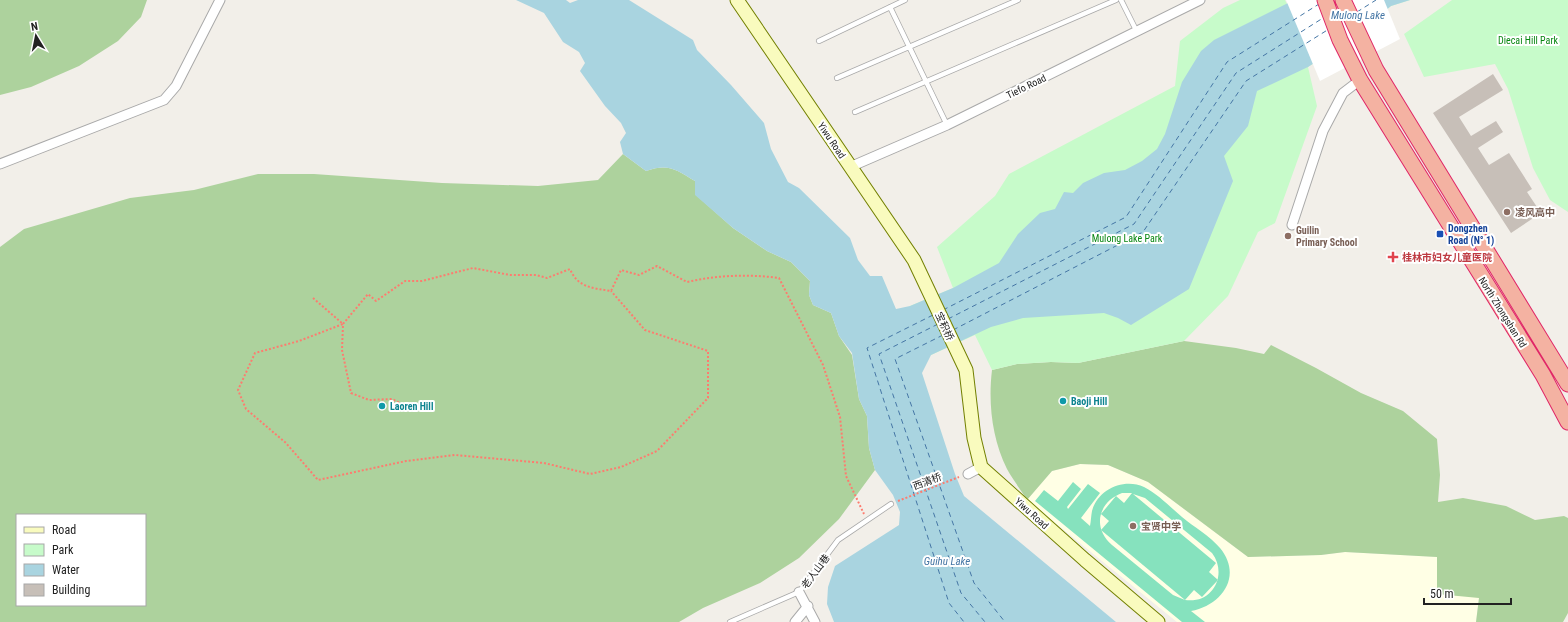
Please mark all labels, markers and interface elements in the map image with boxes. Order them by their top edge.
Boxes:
water label: Mulong Lake [1331,9,1385,22]
north arrow [16,16,56,56]
text: N [30,20,39,34]
park label: Diecai Hill Park [1498,35,1558,46]
street label: Tiefo Road [1005,72,1048,101]
street label: Yiwu Road [815,120,848,160]
marker: 凌风高中 [1502,207,1512,217]
place label: 凌风高中 [1515,207,1555,218]
place label: Dongzhen Road (N° 1) [1448,223,1494,247]
place label: Guilin Primary School [1296,225,1357,248]
marker: Dongzhen Road (N° 1) [1435,229,1445,239]
marker: Guilin Primary School [1283,231,1293,241]
park label: Mulong Lake Park [1092,233,1163,244]
marker: 桂林市妇女儿童医院 [1387,251,1399,263]
place label: 桂林市妇女儿童医院 [1402,251,1492,263]
street label: North Zhongshan Rd [1476,275,1529,350]
street label: 宝积桥 [933,310,956,342]
marker: Baoji Hill [1058,396,1068,406]
place label: Baoji Hill [1071,396,1107,407]
marker: Laoren Hill [377,401,387,411]
place label: Laoren Hill [390,401,433,412]
street label: 西清桥 [911,471,943,492]
street label: Yiwu Road [1013,495,1051,531]
legend [16,514,146,606]
marker: 宝贤中学 [1128,521,1138,531]
place label: 宝贤中学 [1141,521,1181,532]
text: Road [52,523,76,537]
text: Park [52,543,74,557]
street label: 老人山巷 [799,552,832,591]
water label: Guihu Lake [924,555,970,568]
text: Water [52,563,80,577]
scale bar [1424,580,1511,606]
text: Building [52,583,90,597]
text: 50 m [1430,587,1454,601]

